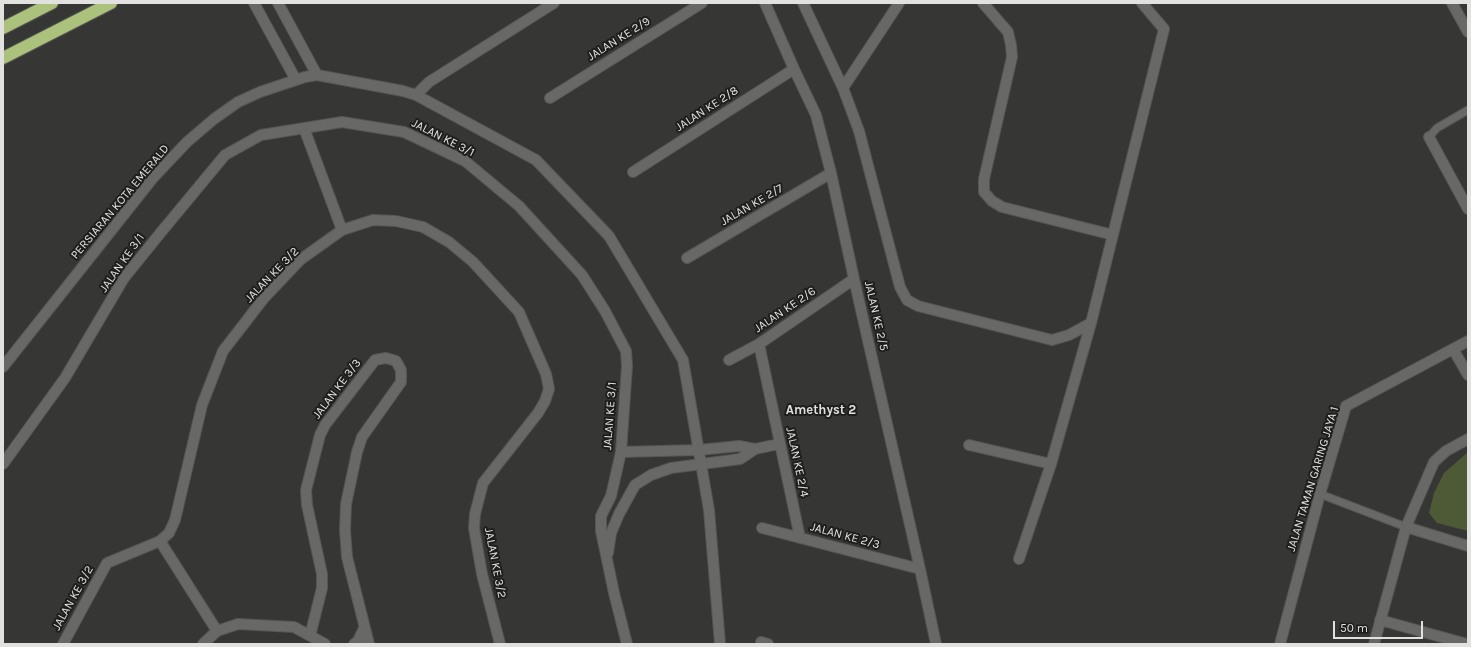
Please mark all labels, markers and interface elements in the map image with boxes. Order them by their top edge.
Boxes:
street label: JALAN KE 2/9 [585,14,653,64]
street label: JALAN KE 2/8 [673,83,741,135]
street label: JALAN KE 3/1 [409,116,477,160]
street label: PERSIARAN KOTA EMERALD [68,142,172,262]
street label: JALAN KE 2/7 [718,181,786,229]
street label: JALAN KE 3/1 [96,231,148,295]
street label: JALAN KE 3/2 [242,244,302,306]
street label: JALAN KE 2/5 [861,280,891,352]
street label: JALAN KE 2/6 [751,284,819,336]
street label: JALAN KE 3/3 [310,356,364,422]
street label: JALAN KE 3/1 [600,381,620,451]
district label: Amethyst 2 [786,402,856,418]
street label: JALAN TAMAN GARING JAYA 1 [1284,405,1342,553]
street label: JALAN KE 2/4 [783,426,811,498]
street label: JALAN KE 2/3 [809,520,881,552]
street label: JALAN KE 3/2 [481,527,509,599]
street label: JALAN KE 3/2 [49,563,97,633]
scale bar [1335,613,1425,639]
text: 50 m [1340,621,1368,635]

